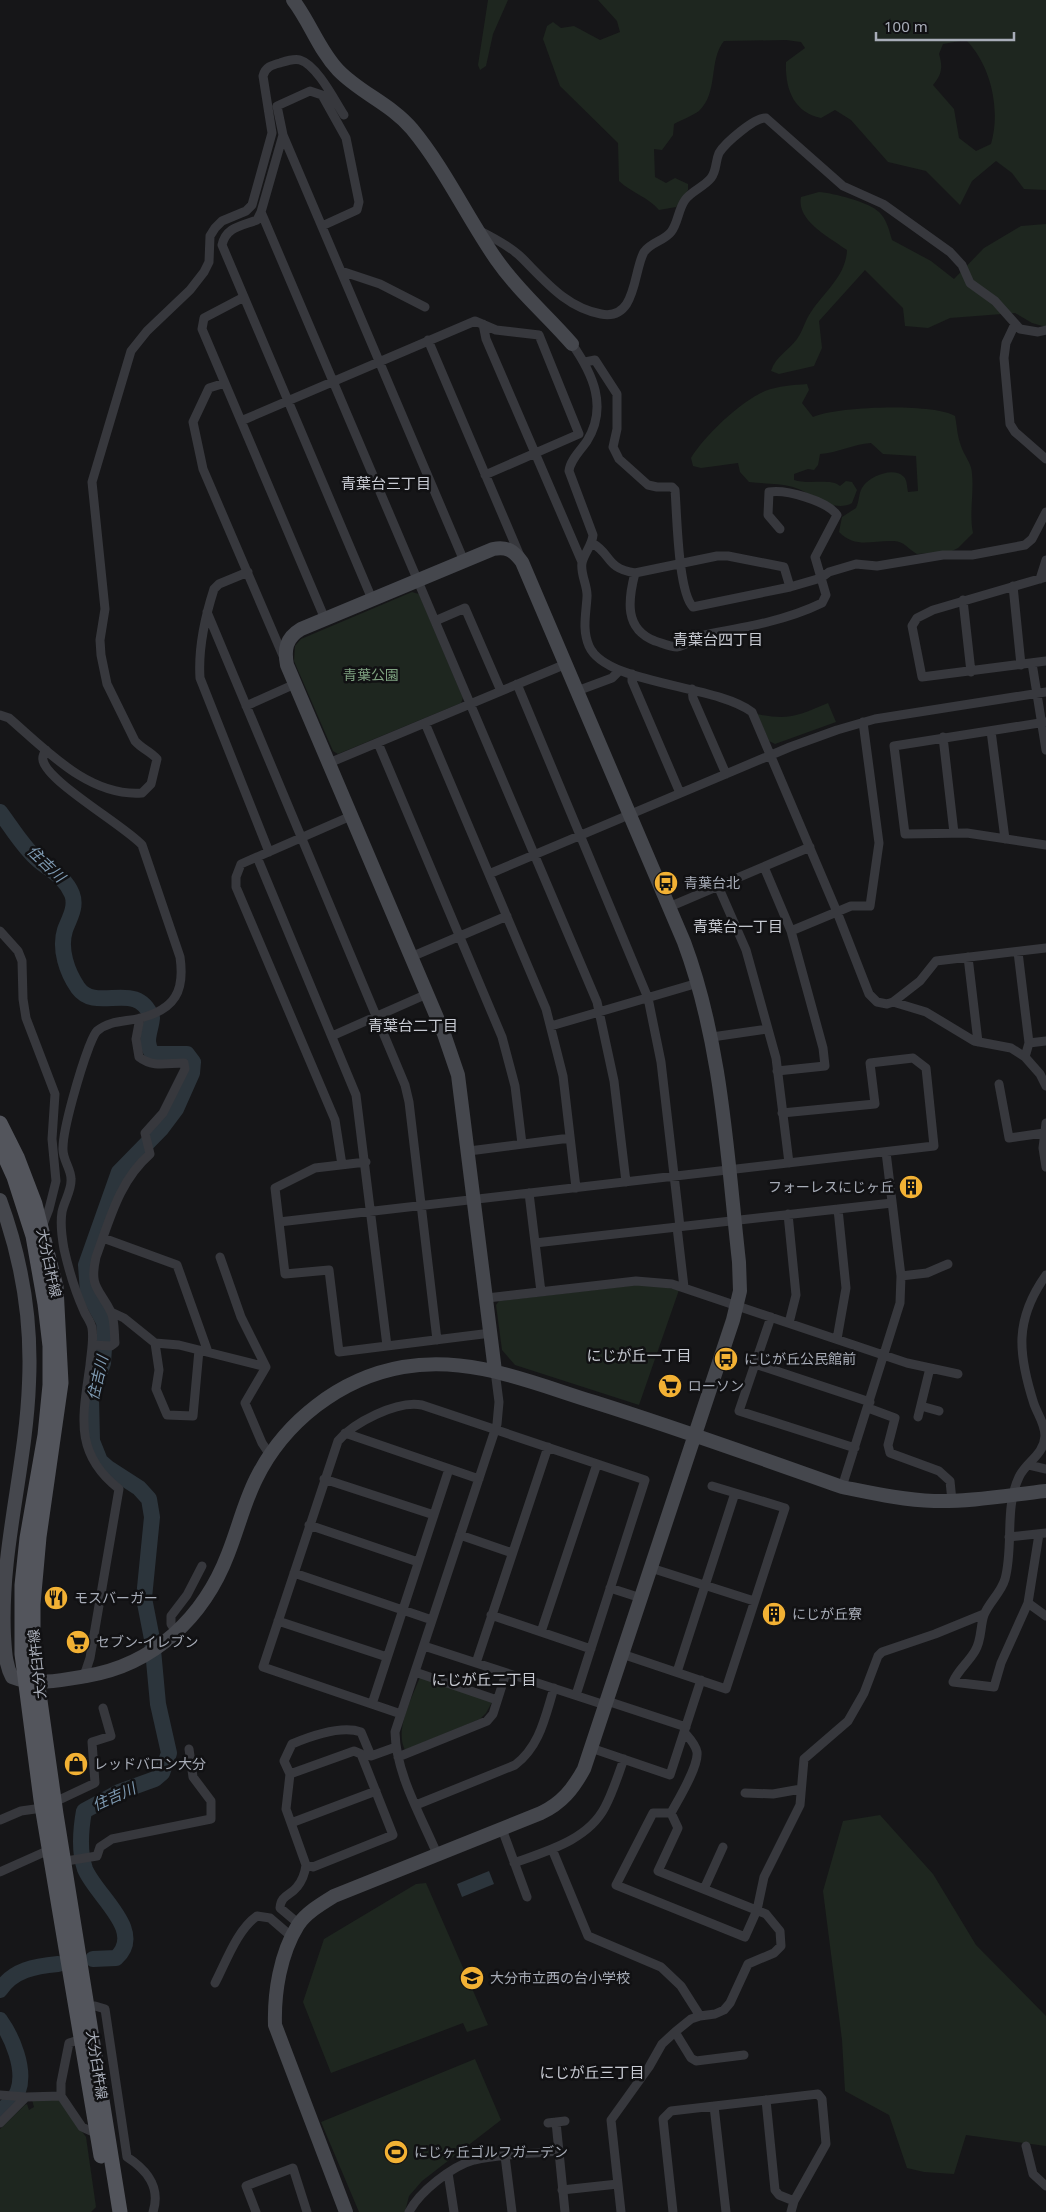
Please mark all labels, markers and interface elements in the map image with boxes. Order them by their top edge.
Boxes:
scale bar [876,10,1014,42]
text: 100 m [884,16,928,36]
district label: 青葉台三丁目 [341,473,431,493]
district label: 青葉台四丁目 [673,629,763,649]
park label: 青葉公園 [343,665,399,684]
water label: 住吉川 [24,840,71,887]
bus stop icon: 青葉台北 [653,870,679,896]
place label: 青葉台北 [684,873,740,892]
district label: 青葉台一丁目 [693,916,783,936]
district label: 青葉台二丁目 [368,1015,458,1035]
building icon: フォーレスにじヶ丘 [898,1174,924,1200]
place label: フォーレスにじヶ丘 [768,1177,894,1196]
street label: 大分臼杵線 [33,1227,66,1299]
district label: にじが丘一丁目 [586,1345,692,1365]
bus stop icon: にじが丘公民館前 [713,1346,739,1372]
place label: にじが丘公民館前 [744,1349,856,1368]
water label: 住吉川 [82,1352,112,1402]
supermarket icon: ローソン [657,1373,683,1399]
place label: ローソン [688,1376,744,1395]
restaurant icon: モスバーガー [43,1585,69,1611]
place label: モスバーガー [74,1588,158,1607]
building icon: にじが丘寮 [761,1601,787,1627]
place label: にじが丘寮 [792,1604,862,1623]
street label: 大分臼杵線 [23,1628,50,1700]
supermarket icon: セブン-イレブン [65,1629,91,1655]
place label: セブン-イレブン [96,1632,199,1651]
district label: にじが丘二丁目 [431,1669,537,1689]
shop icon: レッドバロン大分 [63,1751,89,1777]
place label: レッドバロン大分 [94,1754,206,1773]
water label: 住吉川 [89,1777,140,1814]
school or university icon: 大分市立西の台小学校 [459,1965,485,1991]
place label: 大分市立西の台小学校 [490,1968,630,1987]
street label: 大分臼杵線 [83,2029,112,2101]
district label: にじが丘三丁目 [539,2062,645,2082]
sports icon: にじヶ丘ゴルフガーデン [383,2139,409,2165]
place label: にじヶ丘ゴルフガーデン [414,2142,568,2161]

